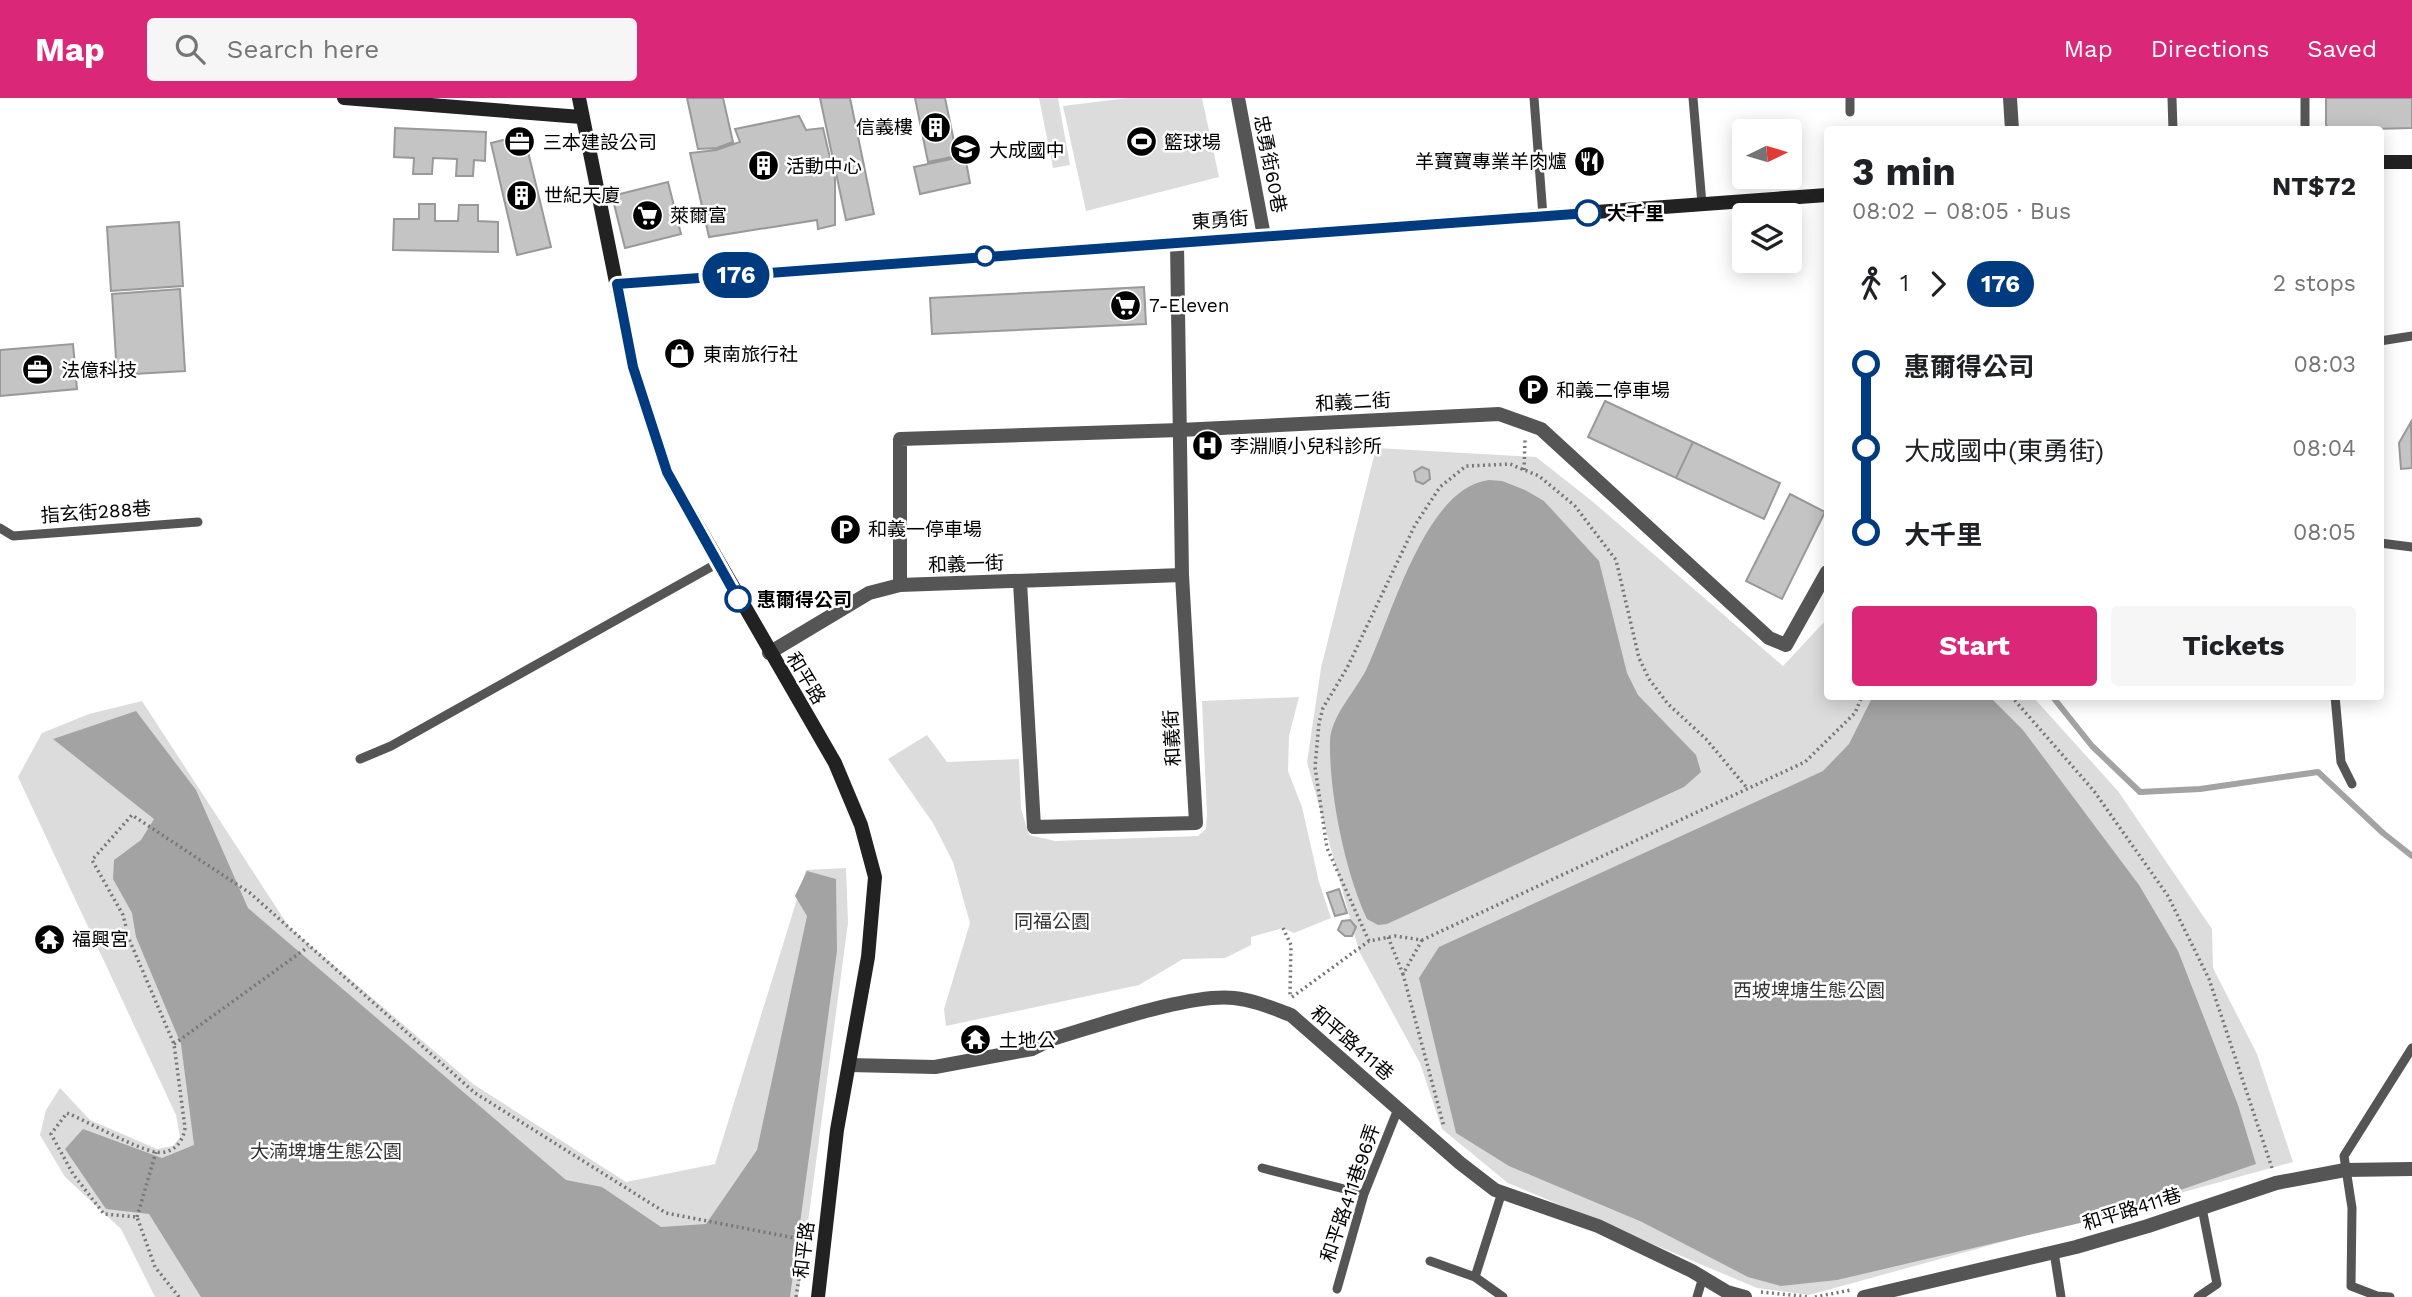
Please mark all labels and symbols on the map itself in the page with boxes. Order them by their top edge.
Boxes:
building icon: 信義樓 [919,110,953,144]
street label: 忠勇街60巷 [1249,113,1291,215]
place label: 信義樓 [856,116,913,139]
north arrow [1732,119,1802,189]
office icon: 三本建設公司 [503,125,537,159]
sports icon: 籃球場 [1124,125,1158,159]
place label: 三本建設公司 [543,131,657,154]
place label: 籃球場 [1164,131,1221,154]
school or university icon: 大成國中 [949,133,983,167]
place label: 大成國中 [989,139,1065,162]
restaurant icon: 羊寶寶專業羊肉爐 [1573,144,1607,178]
building icon: 活動中心 [746,149,780,183]
place label: 羊寶寶專業羊肉爐 [1415,150,1567,173]
place label: 活動中心 [786,155,862,178]
building icon: 世紀天廈 [504,178,538,212]
place label: 世紀天廈 [544,184,620,207]
supermarket icon: 萊爾富 [630,198,664,232]
marker: 大千里 [1575,200,1601,226]
place label: 大千里 [1607,202,1664,225]
place label: 萊爾富 [670,204,727,227]
street label: 東勇街 [1191,207,1249,233]
unlabelled marker [975,246,995,266]
line badge: 176 [696,252,776,298]
supermarket icon: 7-Eleven [1109,288,1143,322]
place label: 7-Eleven [1149,294,1230,317]
shop icon: 東南旅行社 [663,337,697,371]
place label: 東南旅行社 [703,343,798,366]
office icon: 法億科技 [21,353,55,387]
place label: 法億科技 [61,359,137,382]
parking icon: 和義二停車場 [1516,373,1550,407]
place label: 和義二停車場 [1556,379,1670,402]
street label: 和義二街 [1314,389,1392,415]
hospital icon: 李淵順小兒科診所 [1190,429,1224,463]
place label: 李淵順小兒科診所 [1230,435,1382,458]
street label: 指玄街288巷 [40,497,152,527]
parking icon: 和義一停車場 [828,512,862,546]
place label: 和義一停車場 [868,518,982,541]
street label: 和義一街 [928,551,1004,577]
marker: 惠爾得公司 [725,586,751,612]
place label: 惠爾得公司 [757,588,852,611]
street label: 和平路 [781,648,831,708]
street label: 和義街 [1159,709,1185,767]
park label: 同福公園 [1014,910,1090,933]
temple icon: 福興宮 [32,922,66,956]
place label: 福興宮 [72,928,129,951]
park label: 西坡埤塘生態公園 [1733,979,1885,1002]
street label: 和平路411巷 [1306,1001,1398,1085]
temple icon: 土地公 [959,1023,993,1057]
place label: 土地公 [999,1029,1056,1052]
street label: 和平路411巷96弄 [1316,1121,1384,1265]
park label: 大湳埤塘生態公園 [250,1140,402,1163]
street label: 和平路411巷 [2080,1183,2184,1235]
street label: 和平路 [789,1220,819,1280]

